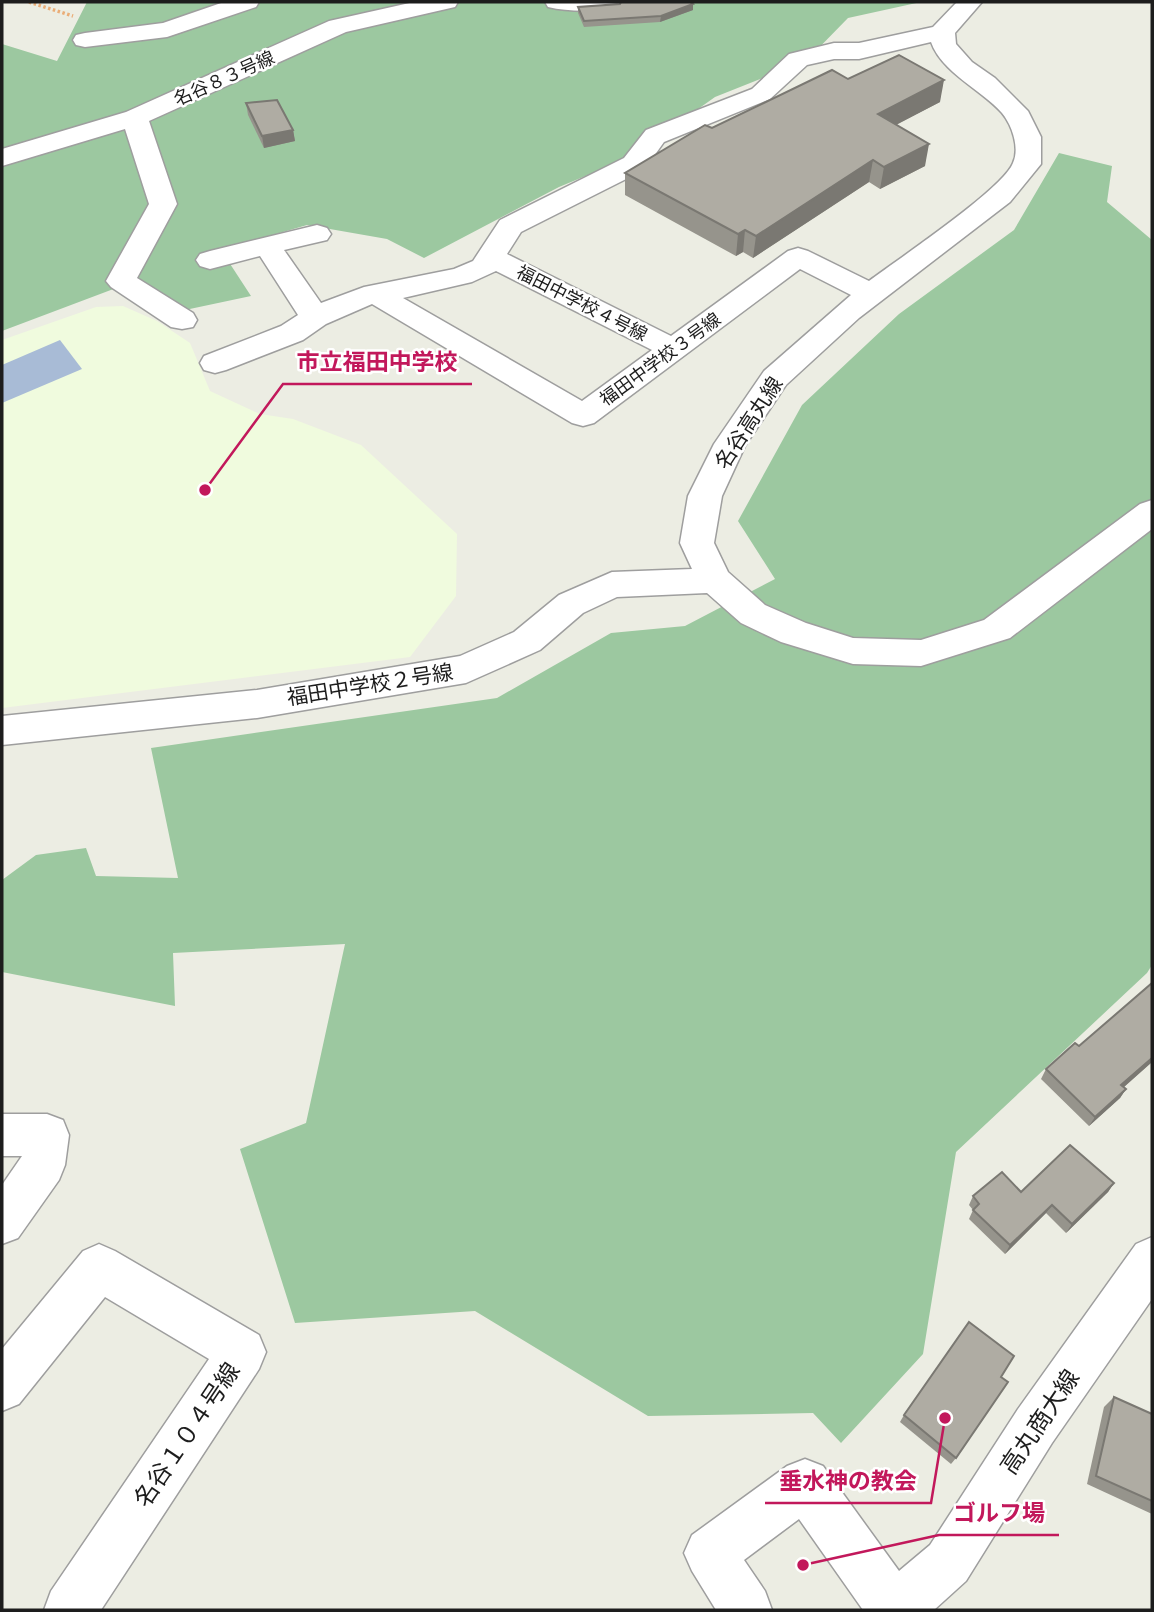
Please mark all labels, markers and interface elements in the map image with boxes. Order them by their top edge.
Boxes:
street label: 名谷８３号線 [170,46,278,110]
street label: 福田中学校４号線 [513,261,651,345]
street label: 福田中学校３号線 [596,308,724,410]
callout: 市立福田中学校 [283,340,472,384]
text: 市立福田中学校 [297,349,458,376]
street label: 名谷高丸線 [710,372,788,474]
street label: 福田中学校２号線 [285,660,455,710]
street label: 名谷１０４号線 [128,1358,246,1512]
street label: 高丸商大線 [995,1364,1085,1480]
callout: 垂水神の教会 [765,1459,931,1503]
text: 垂水神の教会 [779,1468,917,1495]
callout: ゴルフ場 [939,1491,1059,1535]
text: ゴルフ場 [953,1500,1045,1527]

